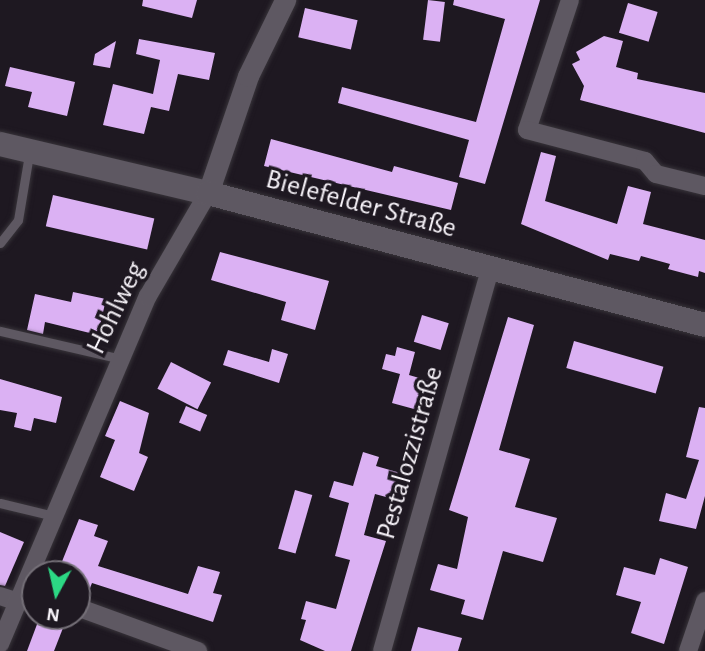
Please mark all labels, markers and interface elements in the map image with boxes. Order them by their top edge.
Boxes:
street label: Bielefelder Straße [262,162,460,246]
street label: Hohlweg [79,256,153,360]
street label: Pestalozzistraße [369,363,451,543]
north arrow [21,560,91,630]
text: N [45,604,61,625]

